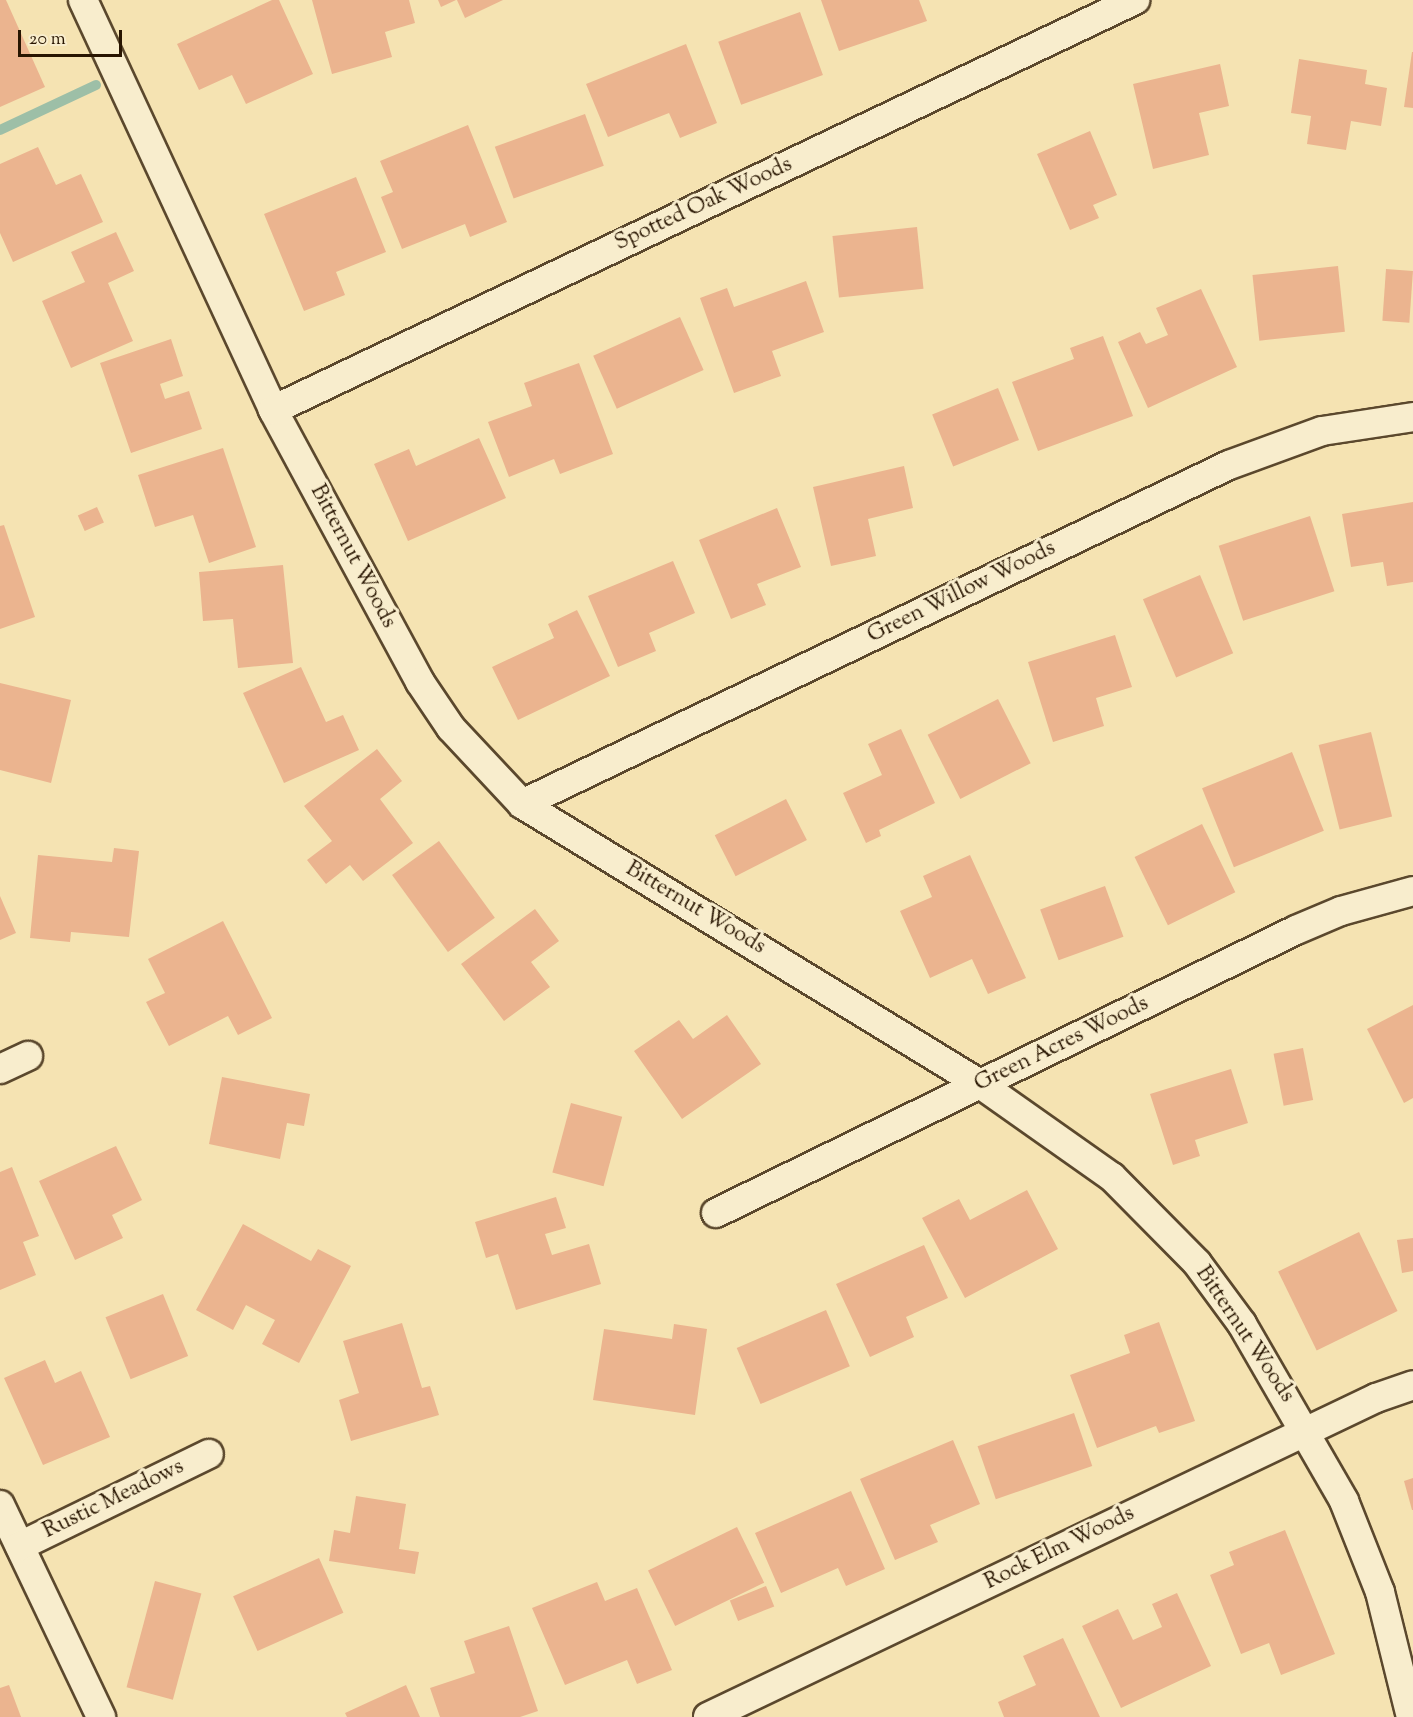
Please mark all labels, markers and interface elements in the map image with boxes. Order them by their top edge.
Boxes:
scale bar [21,18,124,56]
text: 20 m [29,27,66,53]
street label: Spotted Oak Woods [611,152,797,258]
street label: Bitternut Woods [303,481,401,633]
street label: Green Willow Woods [864,536,1060,650]
street label: Bitternut Woods [620,857,770,961]
street label: Green Acres Woods [971,991,1153,1099]
street label: Bitternut Woods [1189,1262,1299,1408]
street label: Rustic Meadows [39,1455,189,1545]
street label: Rock Elm Woods [981,1501,1139,1597]

